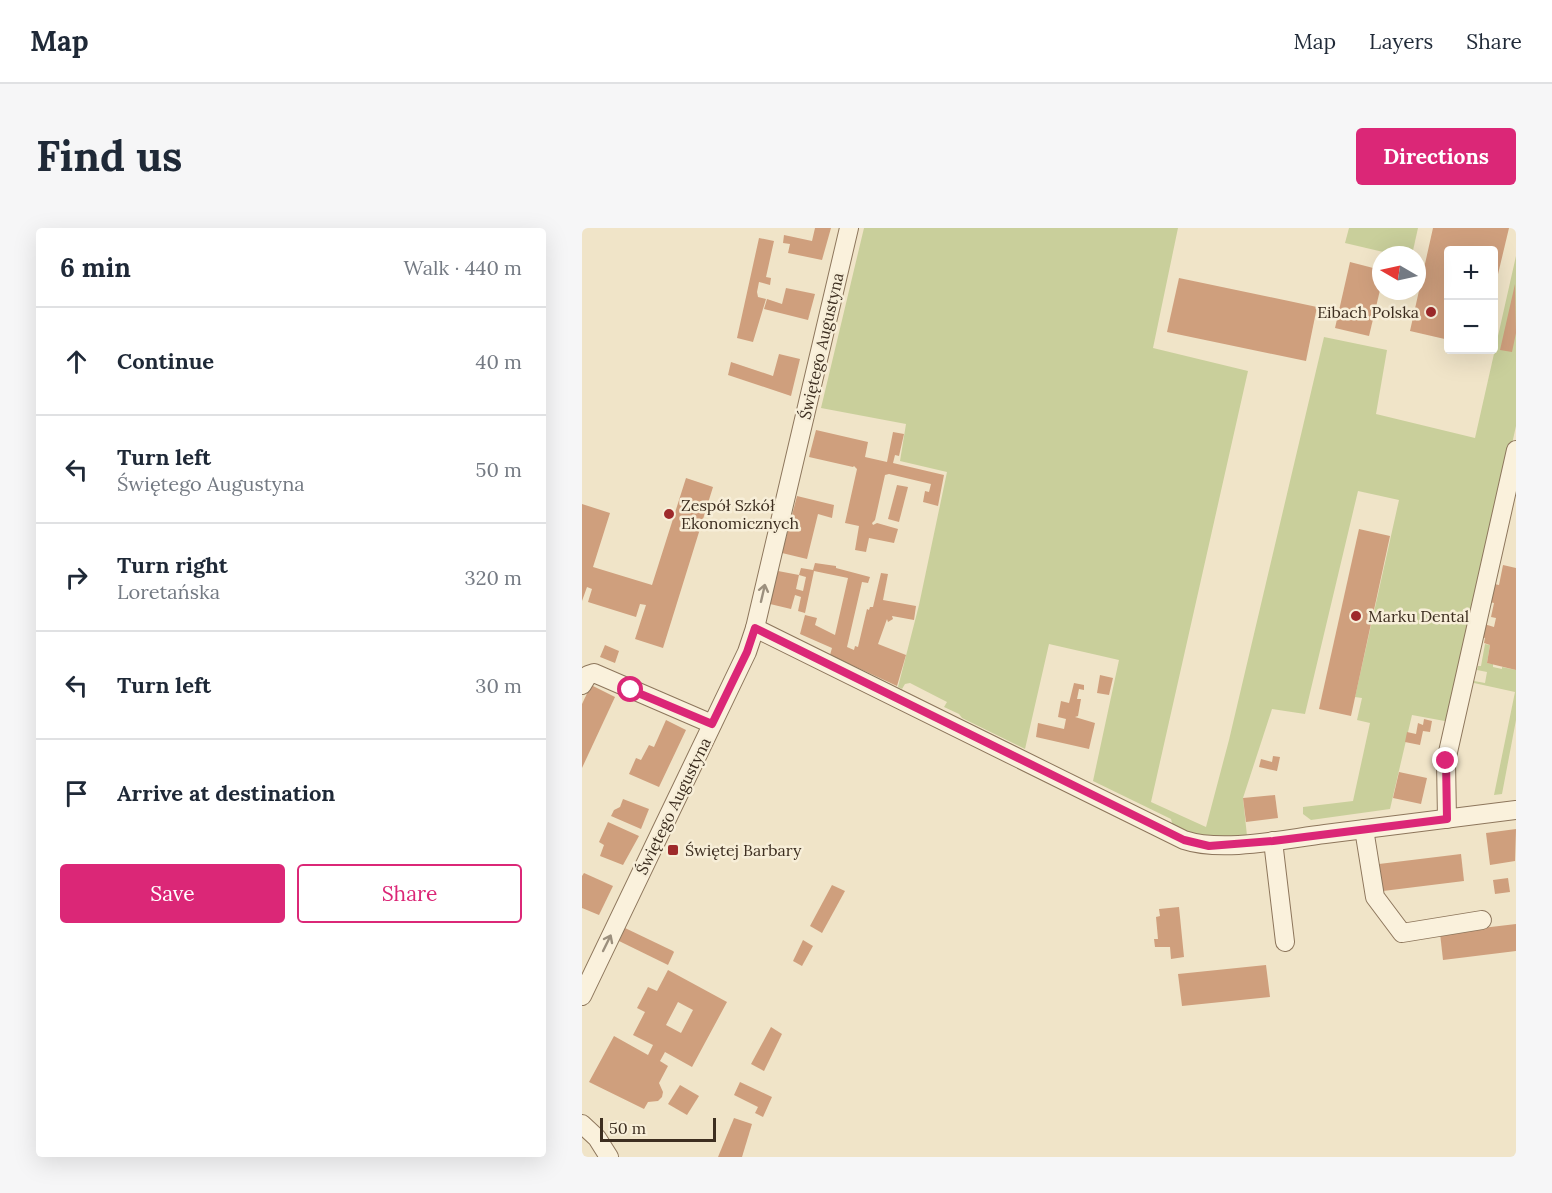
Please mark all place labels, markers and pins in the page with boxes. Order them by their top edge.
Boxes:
place label: Eibach Polska [1317,302,1419,322]
marker: Eibach Polska [1424,305,1438,319]
place label: Zespół Szkół Ekonomicznych [681,495,800,533]
marker: Zespół Szkół Ekonomicznych [662,507,676,521]
place label: Marku Dental [1368,606,1469,626]
marker: Marku Dental [1349,609,1363,623]
place label: Świętej Barbary [685,840,802,860]
marker: Świętej Barbary [666,843,680,857]

